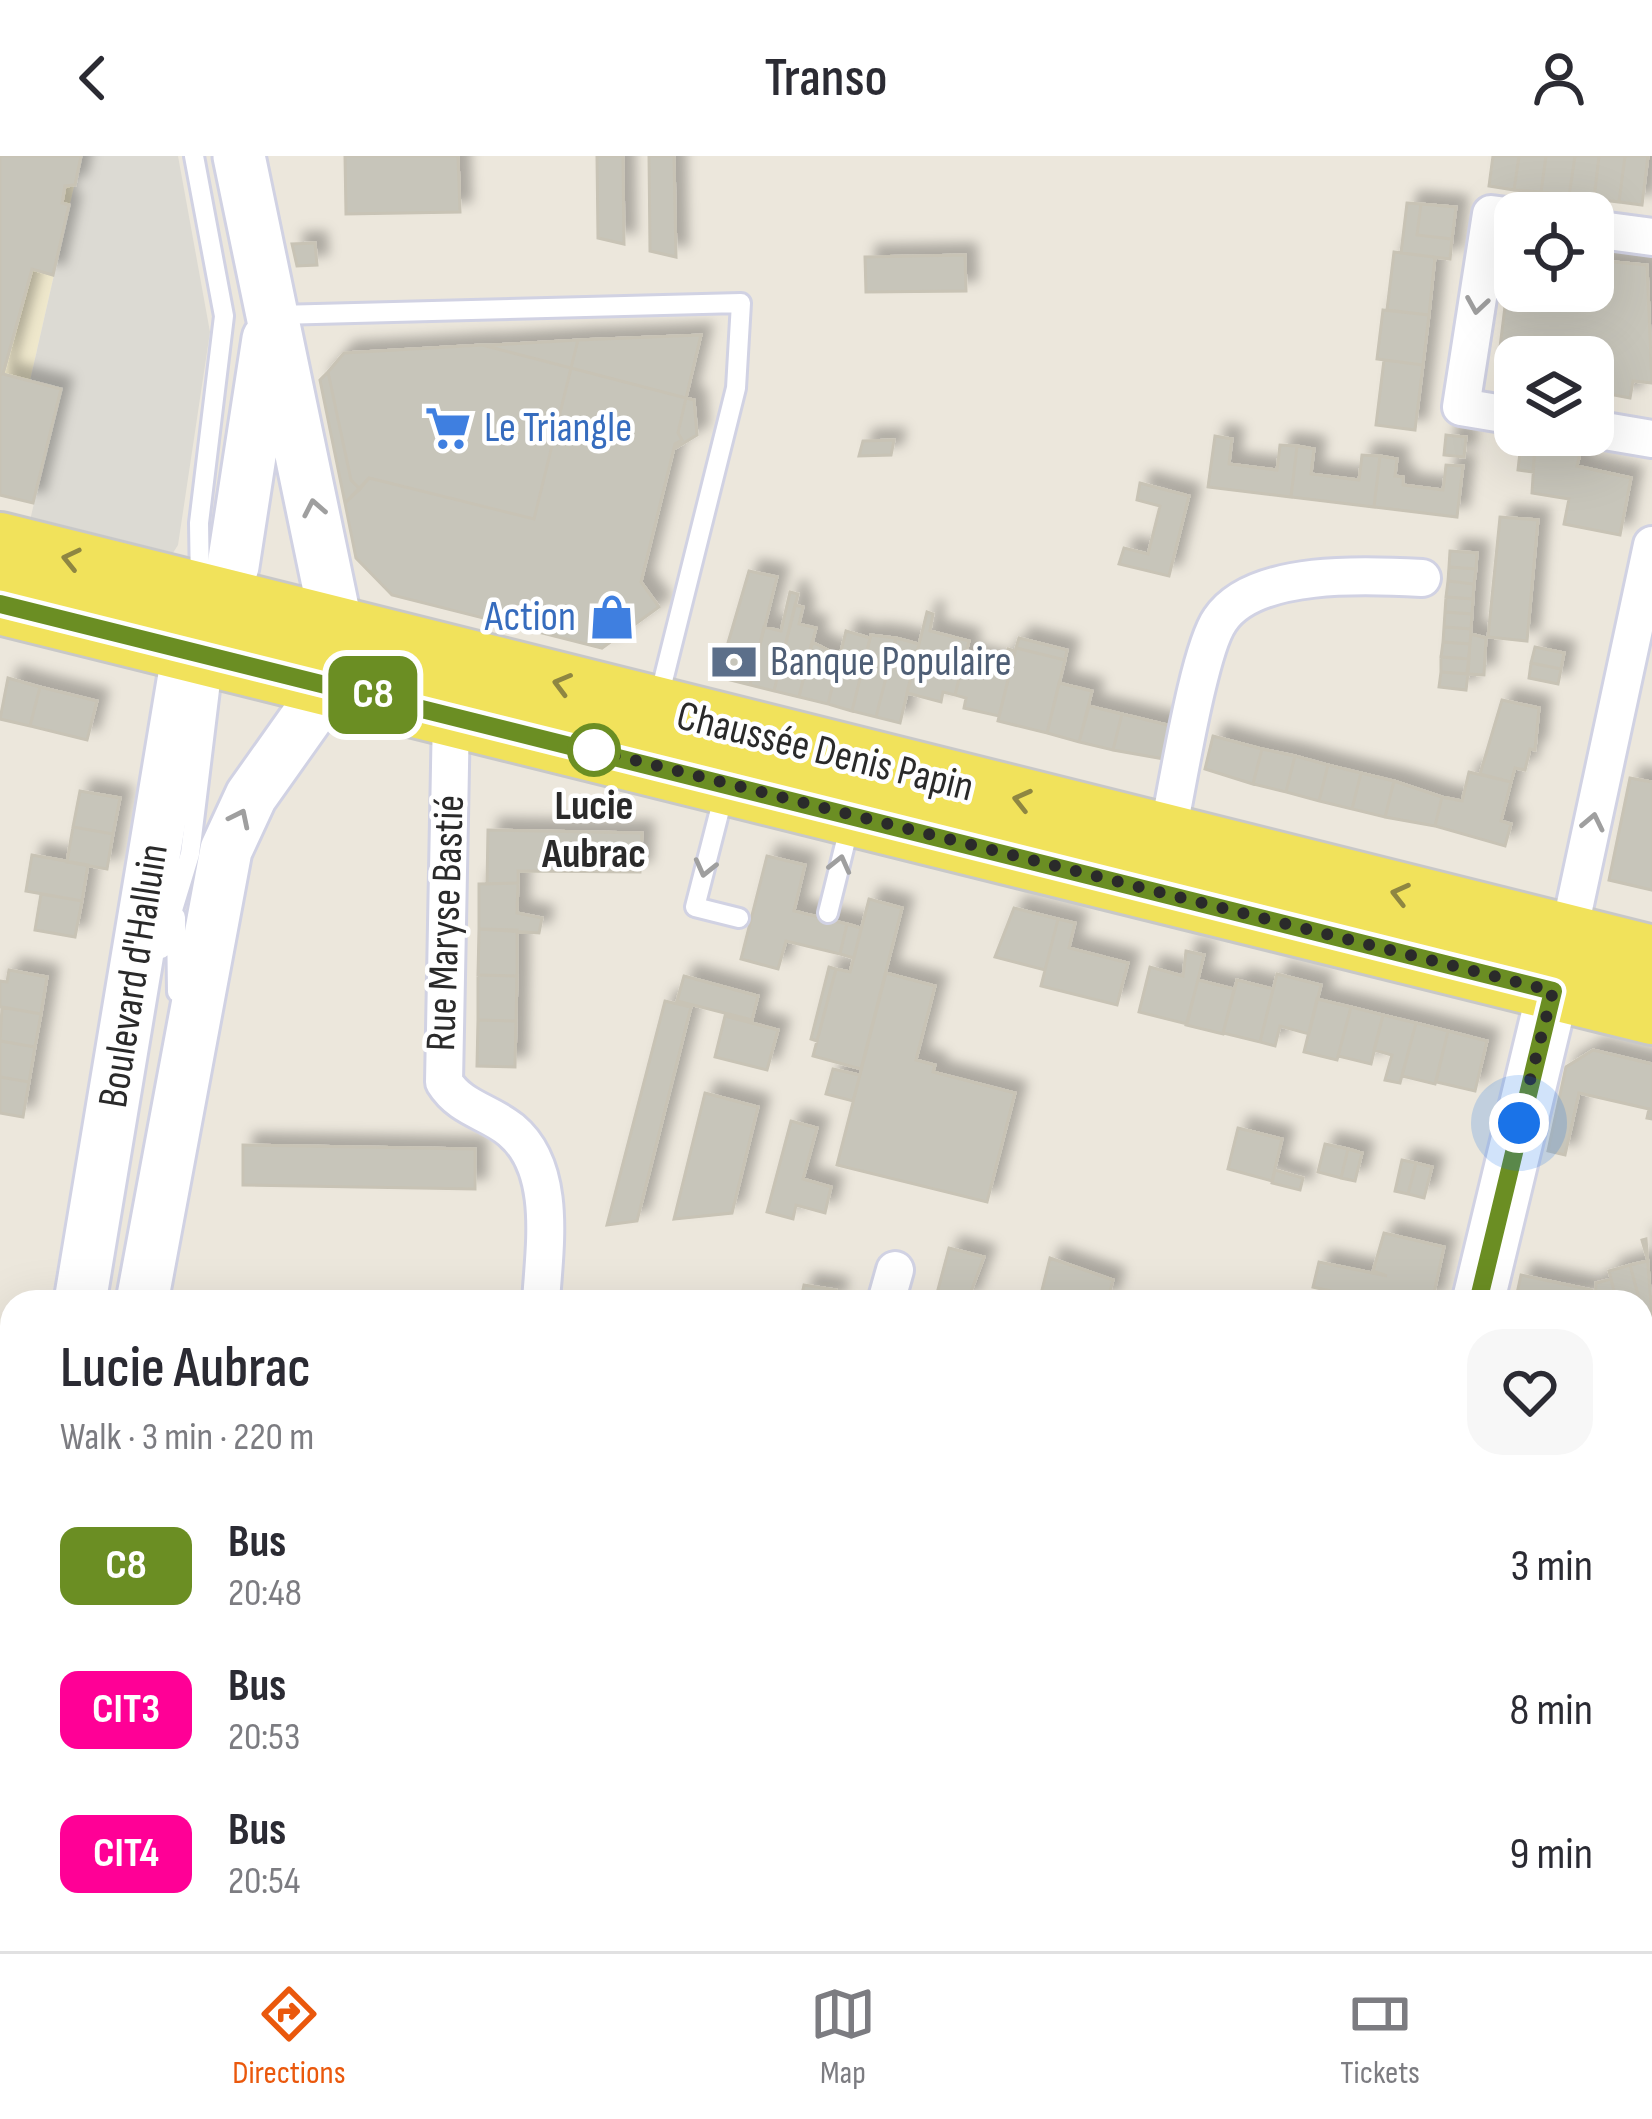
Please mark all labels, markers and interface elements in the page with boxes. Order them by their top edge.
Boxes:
icon: back [60,45,126,111]
icon: person [1526,45,1592,111]
text: Transo [764,46,888,111]
map controls [1494,192,1614,456]
button: locate [1494,192,1614,312]
one-way arrow [1465,295,1491,315]
button: layers [1494,336,1614,456]
supermarket icon: Le Triangle [423,403,473,453]
place label: Le Triangle [484,403,632,454]
one-way arrow [302,498,328,518]
one-way arrow [62,547,82,572]
place label: Action [484,592,576,643]
shop icon: Action [587,592,637,642]
bank icon: Banque Populaire [709,637,759,687]
place label: Banque Populaire [770,637,1012,688]
line badge: C8 [319,656,427,734]
text: C8 [352,669,394,720]
one-way arrow [553,674,573,699]
street label: Chaussée Denis Papin [671,691,979,813]
marker: Lucie Aubrac [569,725,619,775]
place label: Lucie Aubrac [541,781,646,880]
one-way arrow [1012,789,1032,814]
street label: Rue Maryse Bastié [416,794,476,1052]
one-way arrow [226,809,249,830]
one-way arrow [1580,813,1605,833]
street label: Boulevard d'Halluin [88,841,180,1111]
one-way arrow [826,854,851,874]
one-way arrow [694,858,719,878]
one-way arrow [1391,883,1411,908]
your location [1489,1093,1549,1153]
button: heart [1467,1329,1593,1455]
text: Lucie Aubrac [60,1335,311,1403]
text: Walk · 3 min · 220 m [60,1414,314,1461]
text: Bus [228,1515,286,1570]
text: 3 min [1510,1539,1593,1594]
text: C8 [105,1540,147,1591]
text: 20:48 [228,1570,302,1617]
text: Bus [228,1659,286,1714]
text: 8 min [1510,1683,1593,1738]
text: CIT3 [92,1684,160,1735]
text: 20:53 [228,1714,300,1761]
text: Bus [228,1803,286,1858]
text: 9 min [1509,1827,1593,1882]
text: CIT4 [93,1828,159,1879]
text: 20:54 [228,1858,300,1905]
tab: Directions [232,1981,346,2093]
tab: Map [810,1981,876,2093]
tab: Tickets [1340,1981,1420,2093]

